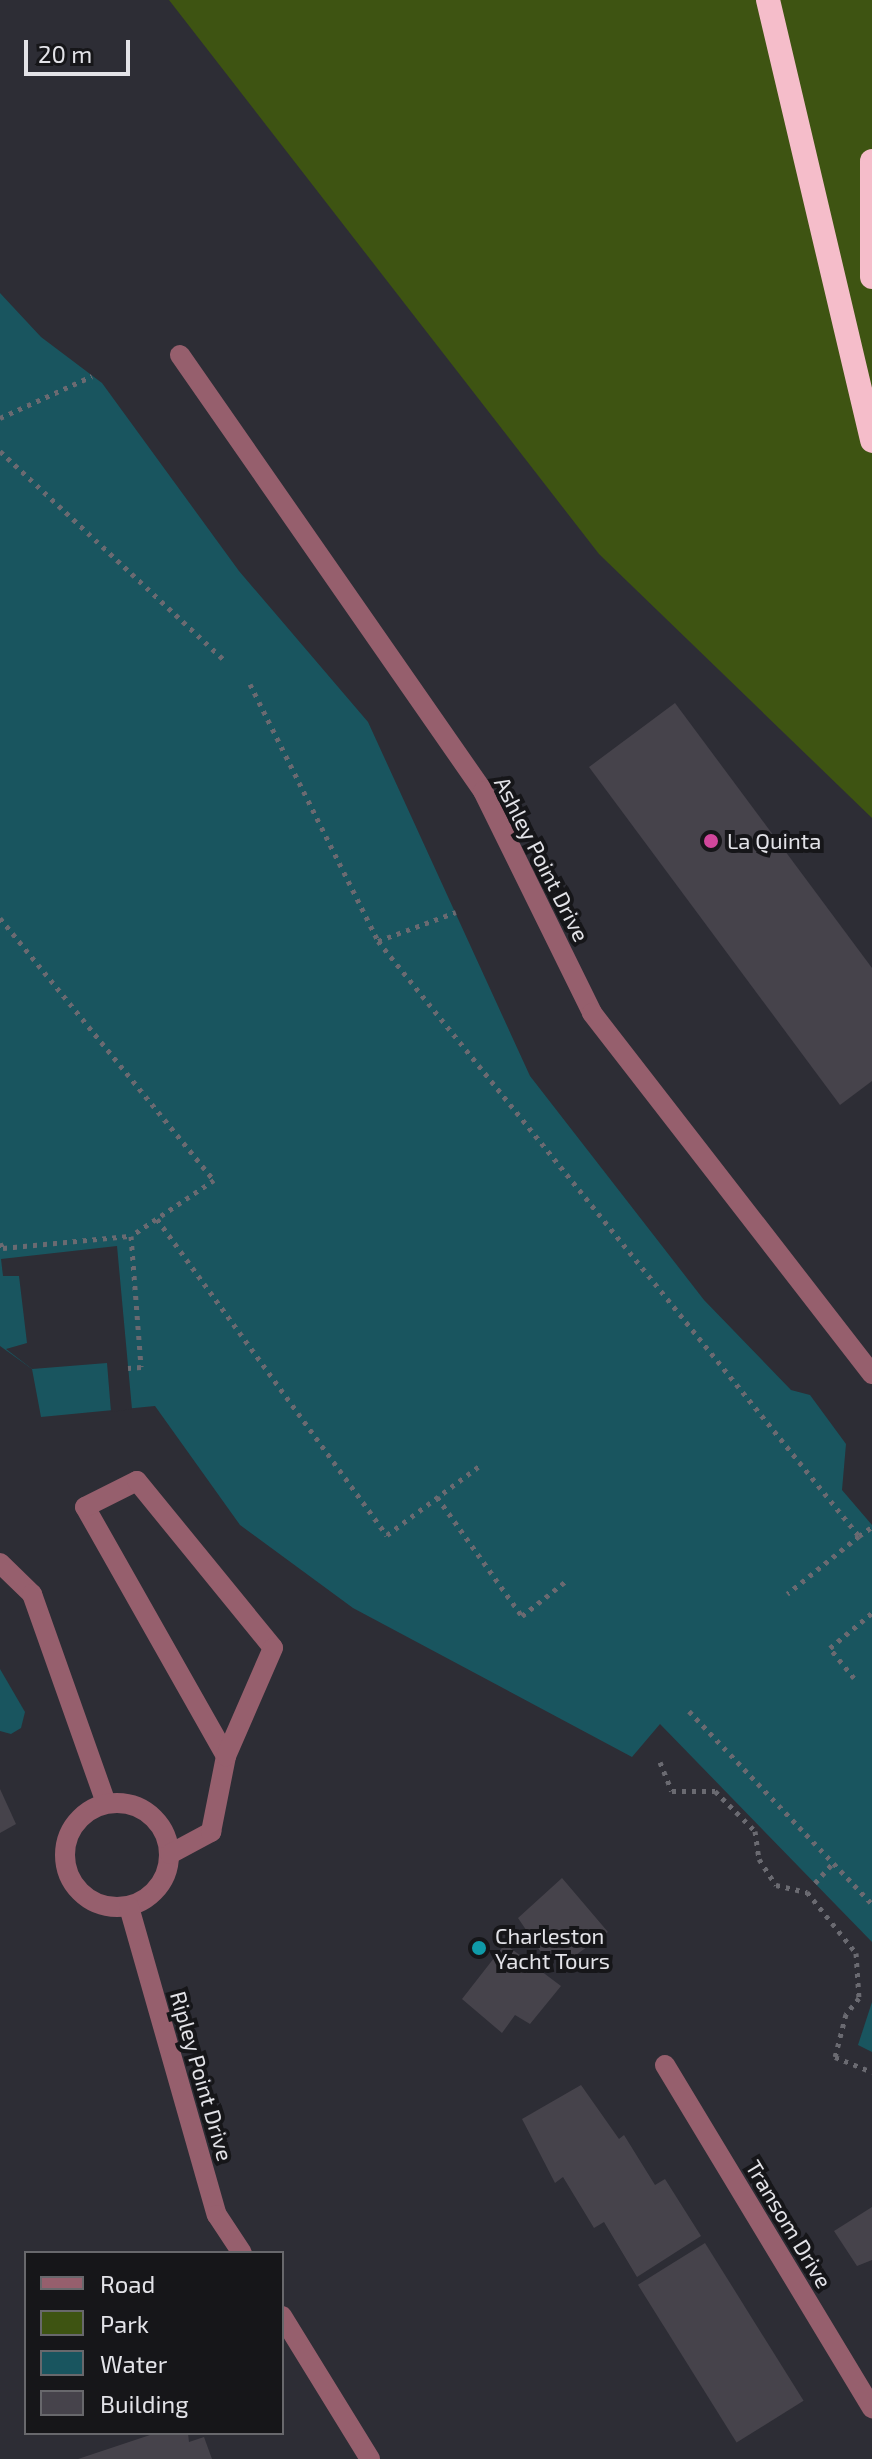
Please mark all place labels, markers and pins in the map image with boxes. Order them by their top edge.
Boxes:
place label: La Quinta [727,828,821,854]
marker: La Quinta [702,832,720,850]
place label: Charleston Yacht Tours [495,1922,611,1974]
marker: Charleston Yacht Tours [470,1939,488,1957]

